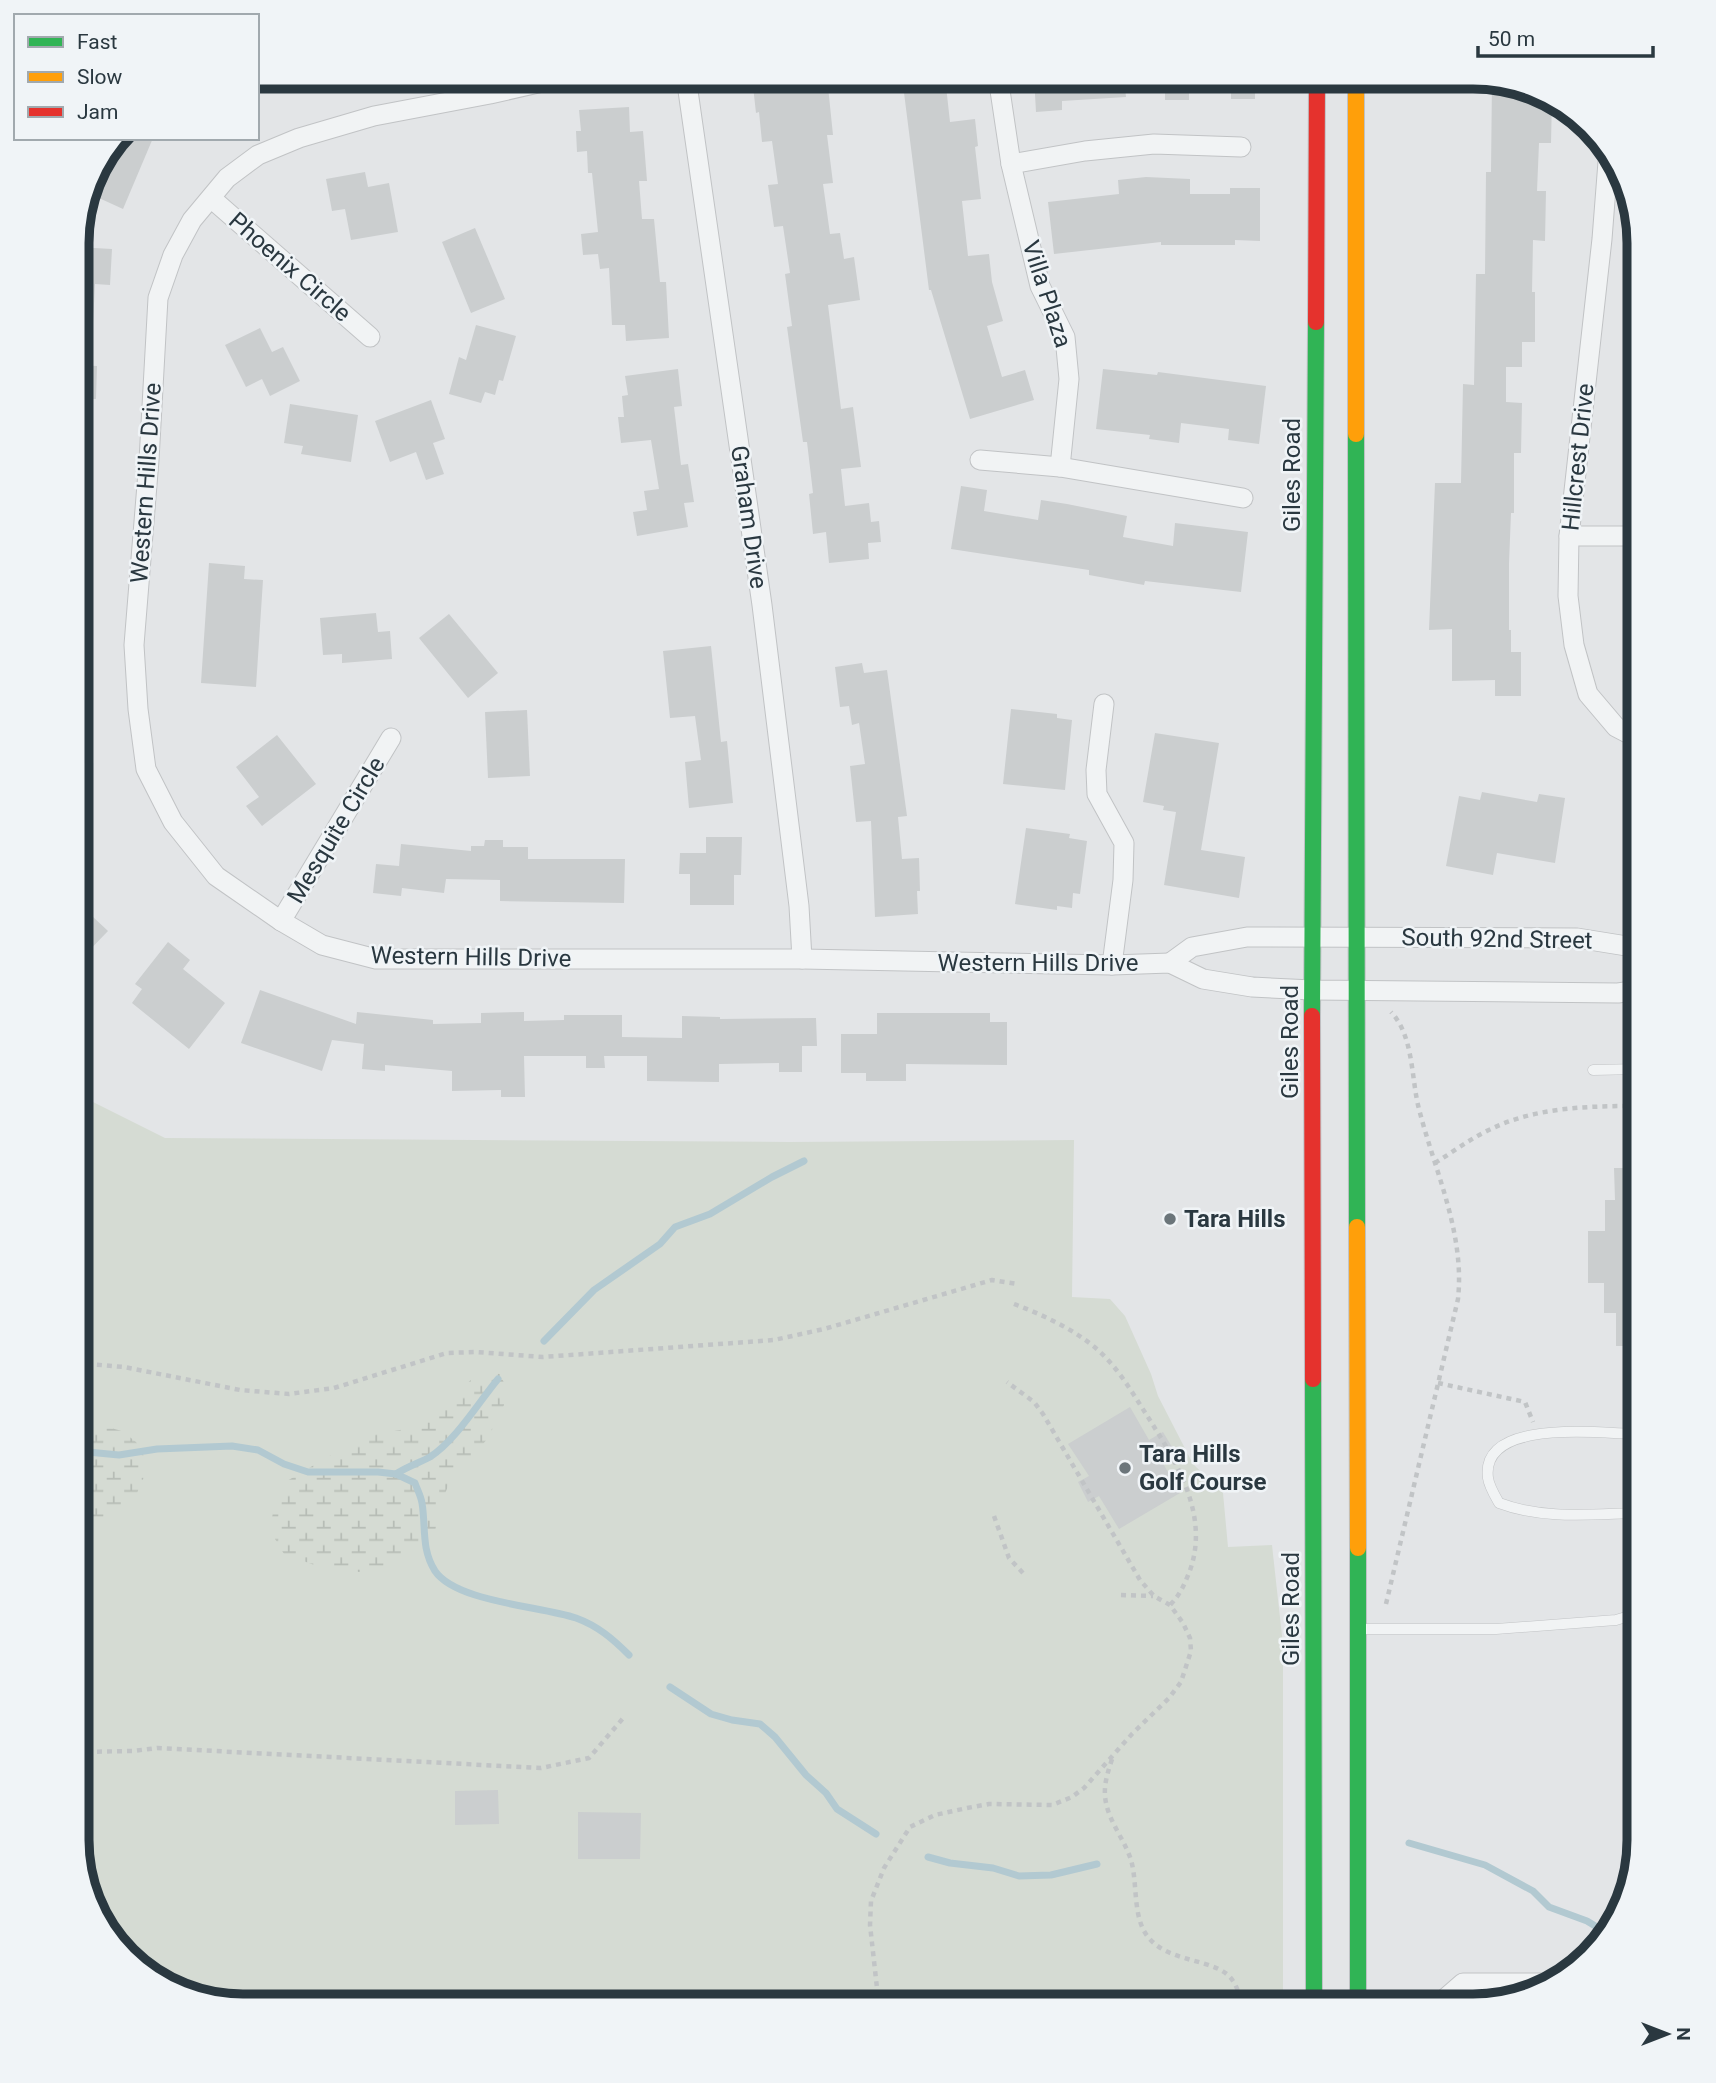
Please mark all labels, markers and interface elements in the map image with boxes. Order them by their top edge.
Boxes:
legend [14,14,259,140]
scale bar [1478,14,1653,58]
text: 50 m [1488,27,1535,51]
text: Fast [77,30,118,54]
text: Slow [77,65,123,89]
text: Jam [77,100,118,124]
street label: Phoenix Circle [223,207,357,327]
street label: Villa Plaza [1017,237,1077,351]
street label: Western Hills Drive [125,382,167,584]
street label: Hillcrest Drive [1556,382,1600,532]
street label: Giles Road [1278,418,1306,532]
street label: Graham Drive [725,444,773,590]
street label: Mesquite Circle [281,752,391,908]
street label: South 92nd Street [1401,923,1593,955]
street label: Western Hills Drive [370,941,572,973]
street label: Western Hills Drive [938,949,1138,977]
street label: Giles Road [1276,985,1304,1099]
place label: Tara Hills [1184,1205,1286,1233]
marker: Tara Hills [1162,1211,1178,1227]
place label: Tara Hills Golf Course [1139,1440,1267,1496]
marker: Tara Hills Golf Course [1117,1460,1133,1476]
street label: Giles Road [1277,1552,1305,1666]
north arrow [1632,1999,1702,2069]
text: N [1672,2027,1695,2041]

